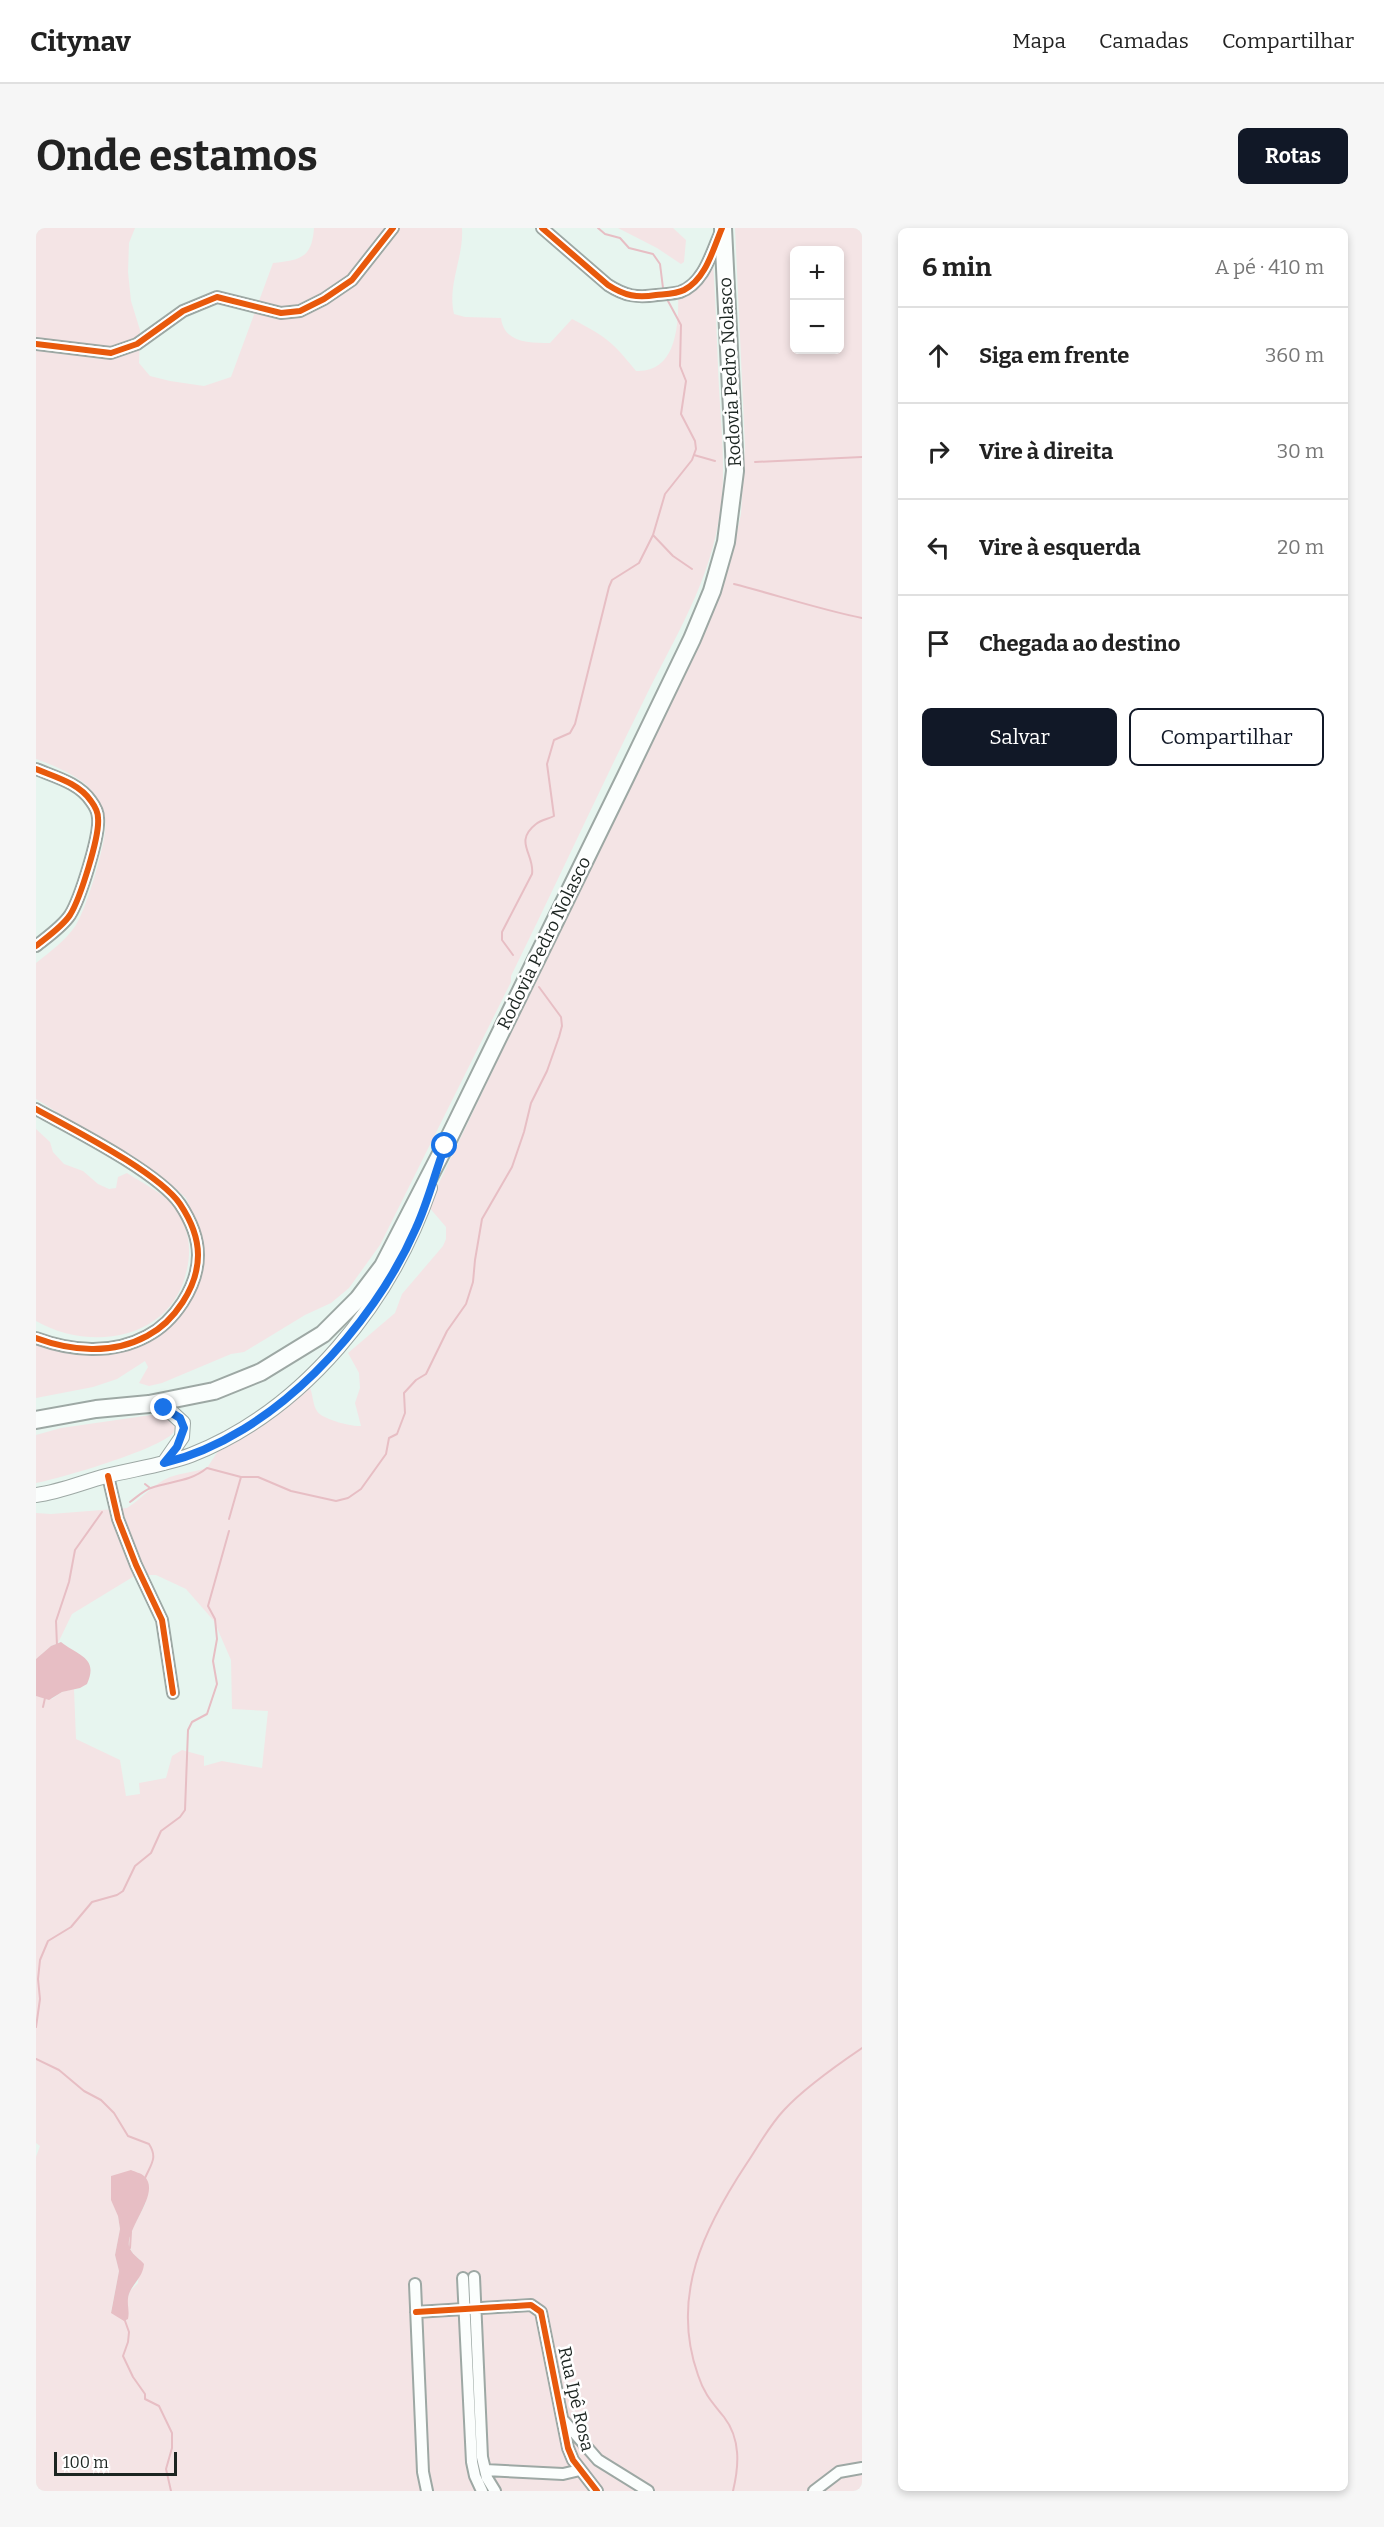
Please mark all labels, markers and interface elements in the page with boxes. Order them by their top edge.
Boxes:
text: Citynav [30,25,131,58]
text: Mapa [1012,28,1066,54]
text: Camadas [1099,28,1189,54]
text: Compartilhar [1222,28,1354,54]
button: Rotas [1238,128,1348,184]
text: Onde estamos [36,131,318,181]
map controls [790,246,844,354]
button: + [790,246,844,300]
text: 6 min [922,252,992,283]
text: A pé · 410 m [1215,255,1324,279]
street label: Rodovia Pedro Nolasco [714,277,746,467]
button: − [790,300,844,354]
icon: ahead [922,339,955,372]
text: Siga em frente [979,342,1129,369]
text: 360 m [1265,343,1324,367]
icon: right [922,435,955,468]
text: Vire à direita [979,438,1113,465]
text: 30 m [1277,439,1324,463]
icon: left [922,531,955,564]
text: Vire à esquerda [979,534,1140,561]
text: 20 m [1277,535,1324,559]
icon: arrive [922,627,955,660]
text: Chegada ao destino [979,630,1180,657]
button: Salvar [922,708,1117,766]
button: Compartilhar [1129,708,1324,766]
street label: Rodovia Pedro Nolasco [493,853,595,1033]
route start [431,1132,457,1158]
route end [150,1394,176,1420]
street label: Rua Ipê Rosa [553,2344,599,2454]
scale bar [54,2449,177,2476]
text: 100 m [63,2453,108,2472]

